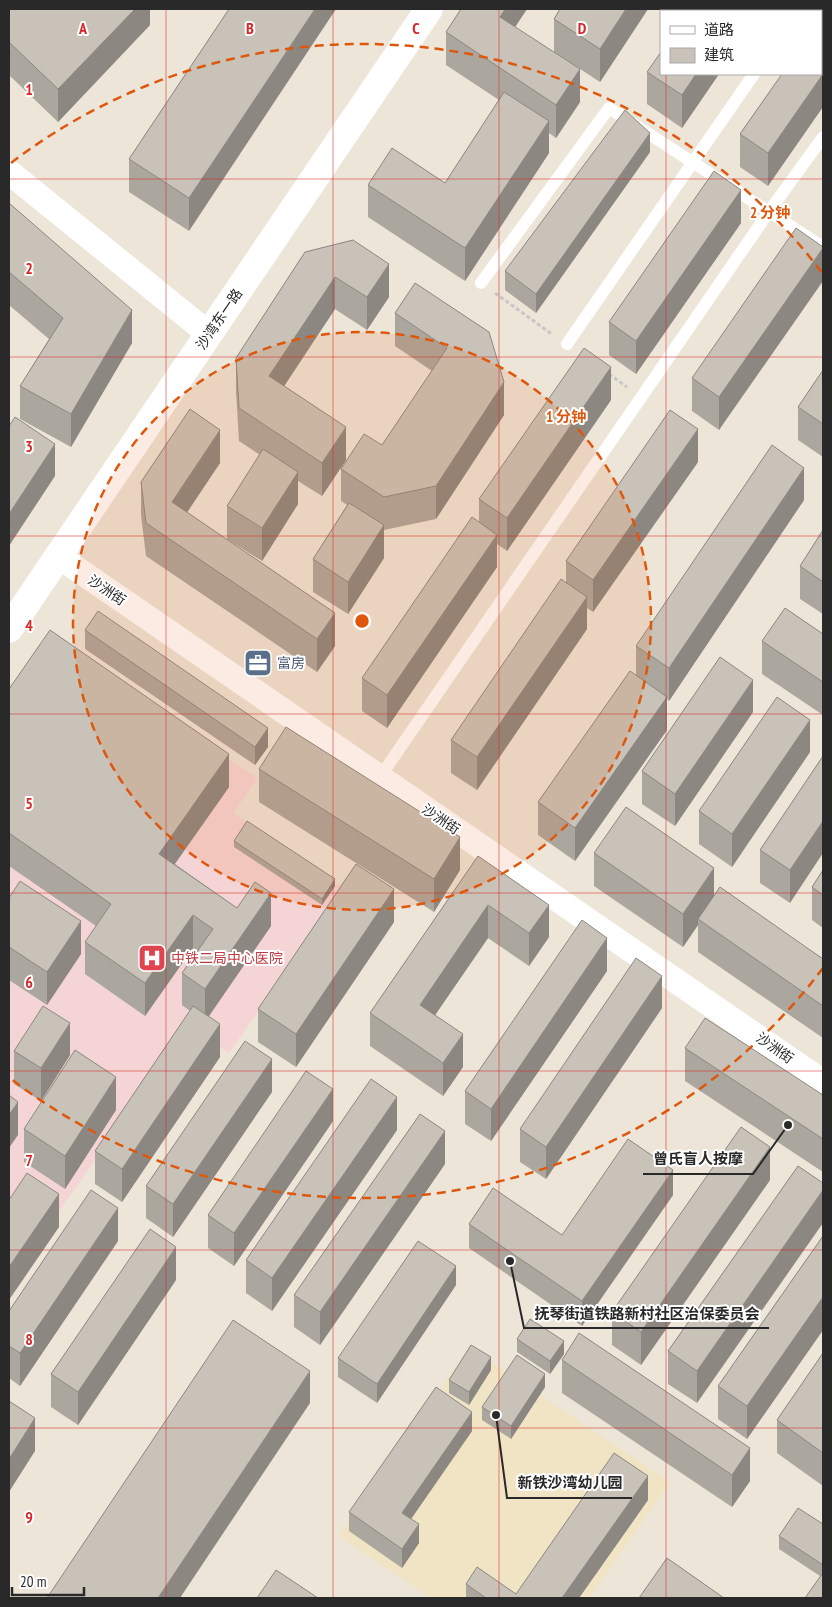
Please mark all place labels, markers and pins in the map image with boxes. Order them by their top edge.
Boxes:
centre of rings [353,612,371,630]
office icon: 富房 [243,648,273,678]
place label: 富房 [277,654,305,672]
hospital icon: 中铁二局中心医院 [137,943,167,973]
place label: 中铁二局中心医院 [171,949,283,967]
callout: 曾氏盲人按摩 [643,1144,753,1174]
callout: 抚琴街道铁路新村社区治保委员会 [524,1298,769,1328]
callout: 新铁沙湾幼儿园 [507,1468,632,1498]

